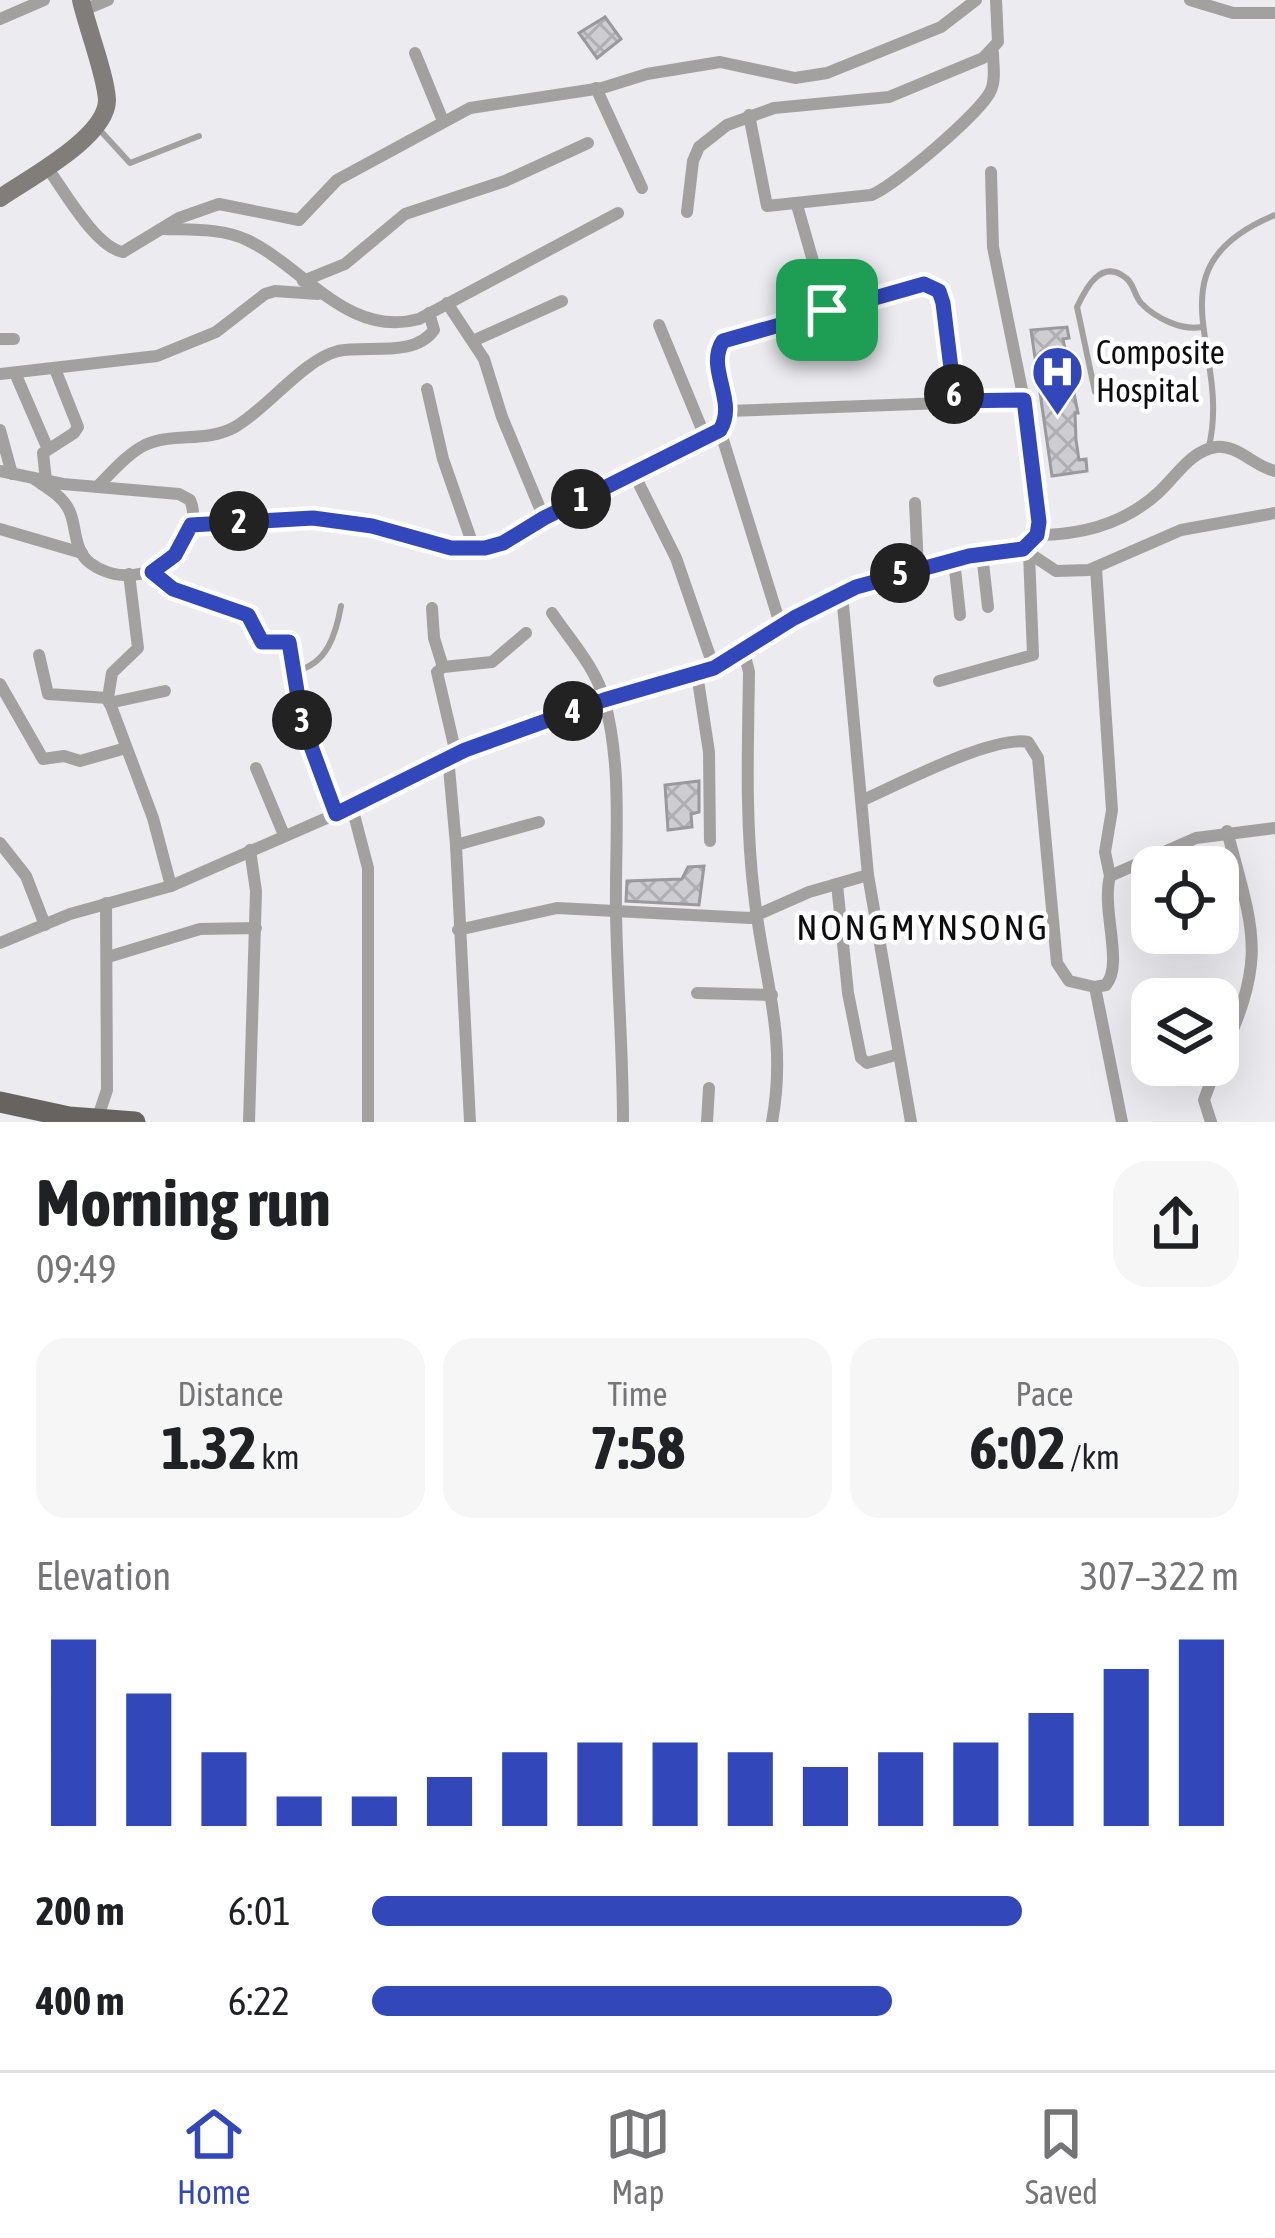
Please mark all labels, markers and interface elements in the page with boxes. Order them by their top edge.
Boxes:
pin [776,259,878,361]
icon: arrive [794,277,860,343]
place label: Composite Hospital [1096,333,1225,409]
hospital icon: Composite Hospital [1029,343,1085,417]
pin: 6 [924,364,984,424]
text: 6 [946,375,962,413]
pin: 1 [551,469,611,529]
text: 1 [573,480,589,518]
pin: 2 [209,491,269,551]
text: 2 [231,502,247,540]
pin: 5 [870,543,930,603]
text: 5 [892,554,908,592]
pin: 4 [543,681,603,741]
pin: 3 [272,690,332,750]
text: 4 [565,692,581,730]
text: 3 [294,701,310,739]
map controls [1131,846,1239,1086]
button: locate [1131,846,1239,954]
district label: NONGMYNSONG [796,906,1050,948]
button: layers [1131,978,1239,1086]
button: share [1113,1161,1239,1287]
text: Morning run [36,1164,331,1240]
text: 09:49 [36,1247,116,1291]
text: Distance [178,1375,283,1413]
text: Time [607,1375,668,1413]
text: Pace [1015,1375,1074,1413]
text: 1.32 [161,1413,257,1482]
text: 7:58 [590,1413,685,1482]
text: 6:02 [969,1413,1066,1482]
text: km [257,1438,300,1476]
text: /km [1066,1438,1120,1476]
text: Elevation [36,1554,171,1598]
text: 307–322 m [1080,1554,1239,1598]
text: 200 m [36,1889,124,1933]
text: 6:01 [228,1889,291,1933]
text: 400 m [36,1979,124,2023]
text: 6:22 [228,1979,290,2023]
tab: Home [177,2101,251,2211]
tab: Map [605,2101,671,2211]
tab: Saved [1025,2101,1098,2211]

